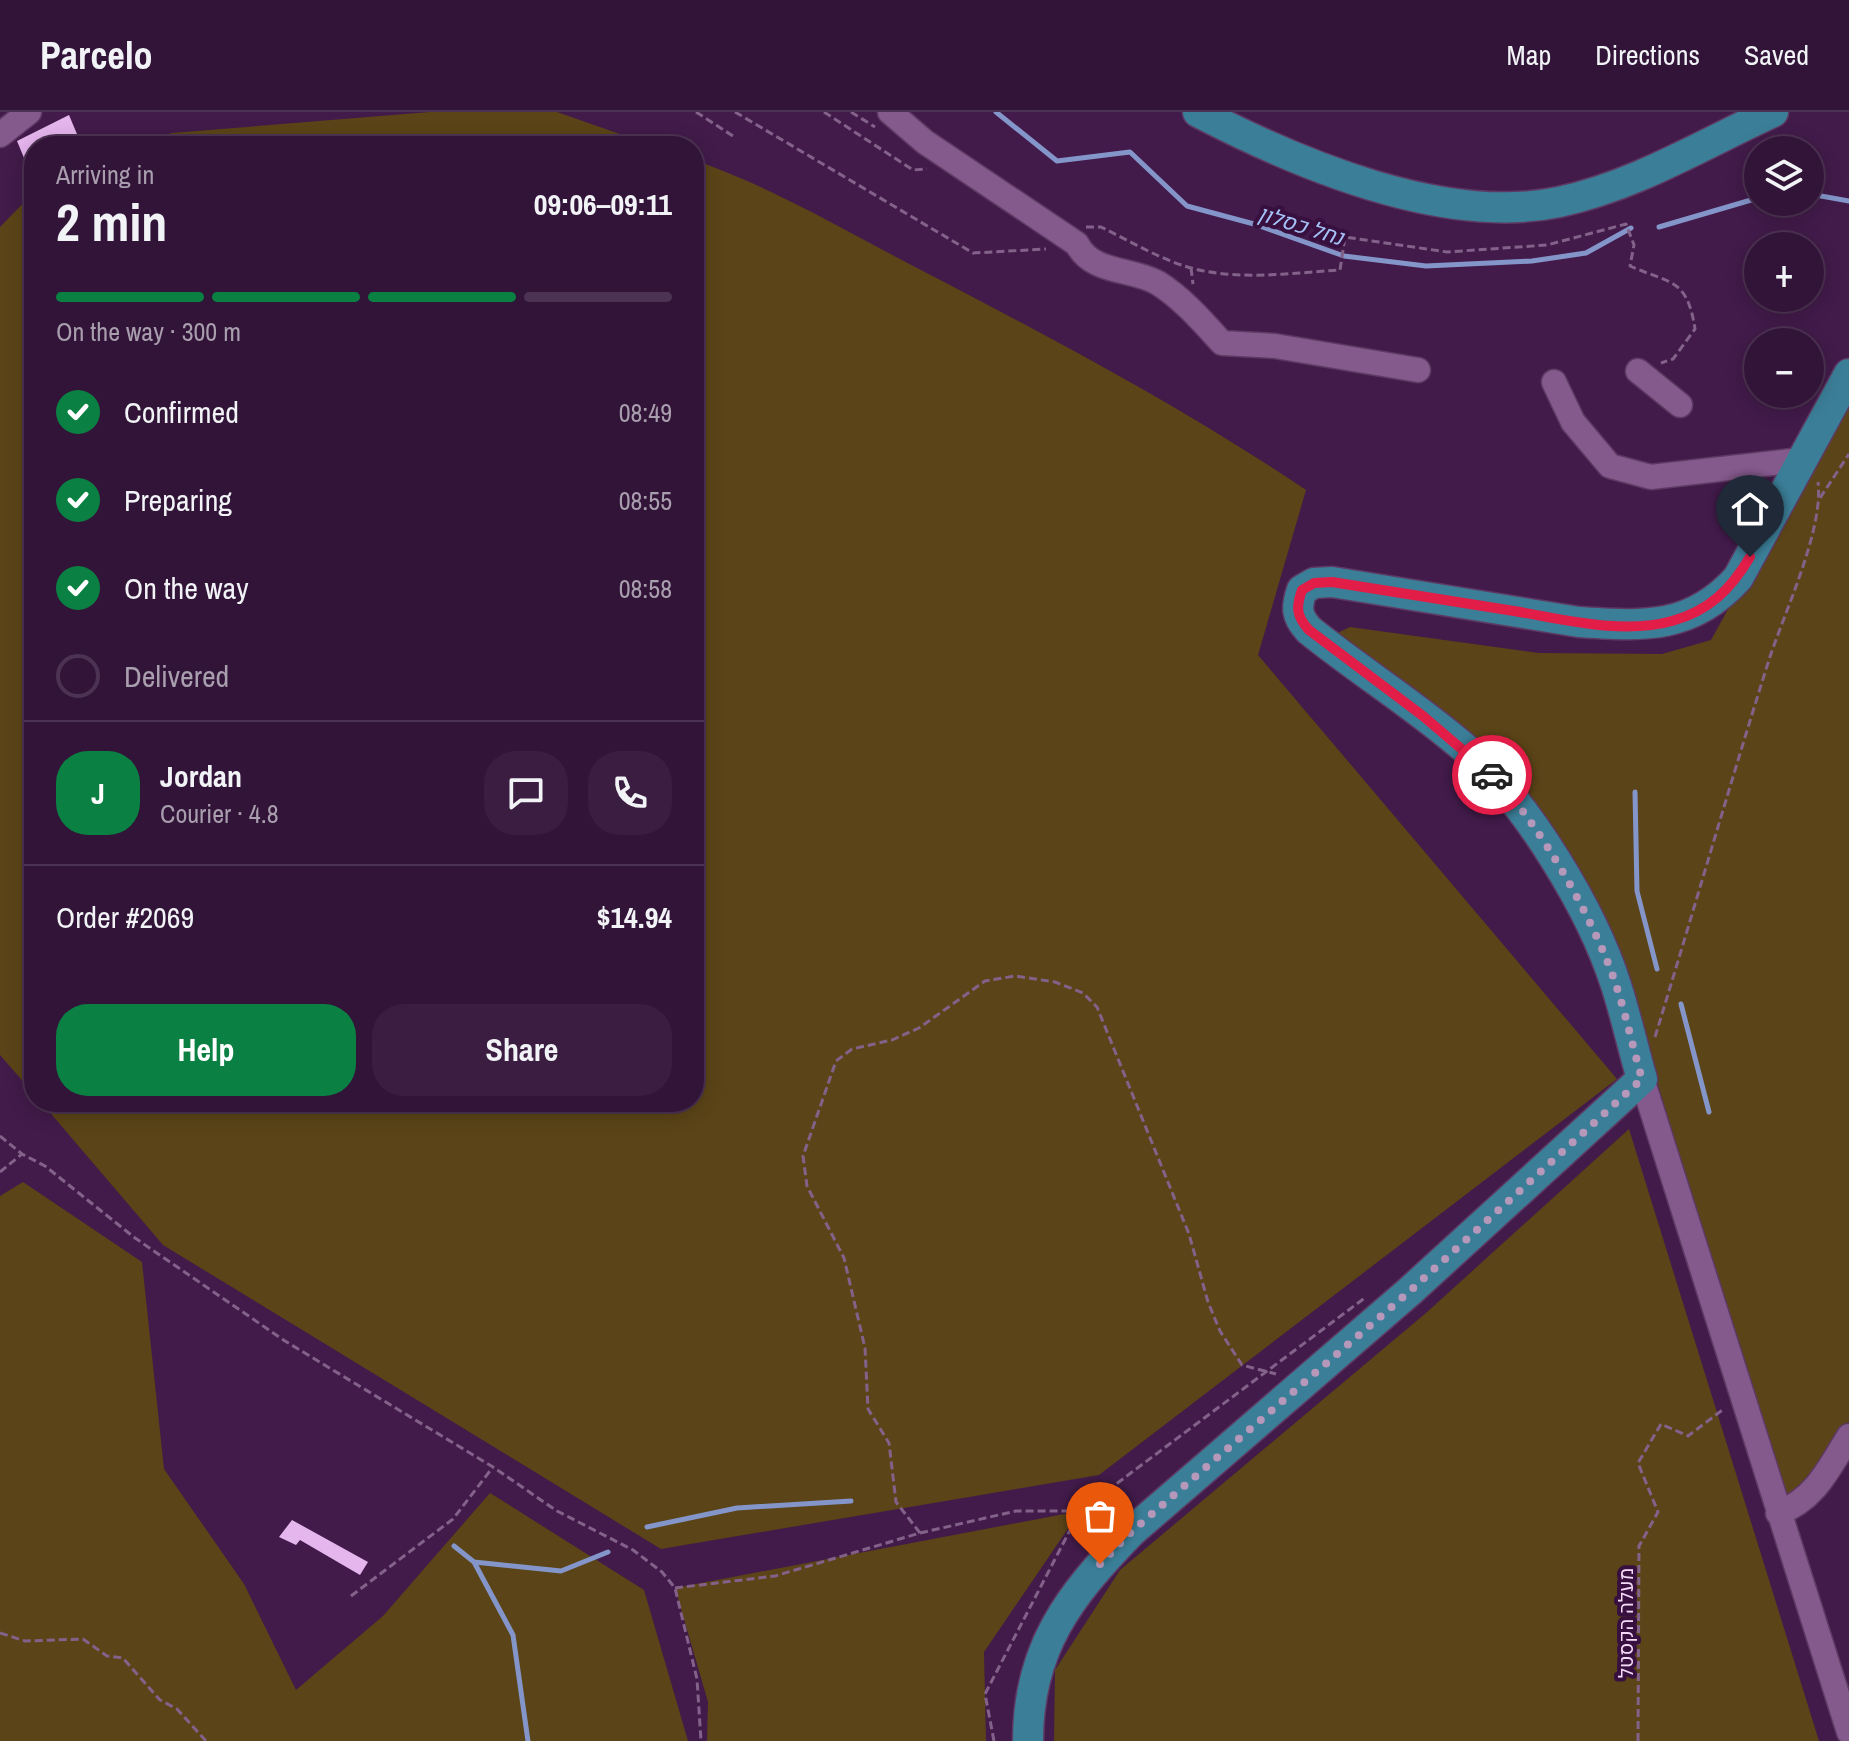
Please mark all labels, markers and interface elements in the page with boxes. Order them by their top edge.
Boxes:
text: Parcelo [40,30,153,81]
text: Map [1507,36,1551,74]
text: Directions [1595,36,1700,74]
text: Saved [1744,36,1809,74]
map controls [1744,136,1824,408]
button: layers [1744,136,1824,216]
text: Arriving in [56,157,154,192]
text: 09:06–09:11 [534,184,672,224]
text: 2 min [56,187,167,257]
water label: נחל כסלון [1255,198,1349,253]
button: + [1744,232,1824,312]
text: On the way · 300 m [56,314,241,349]
button: − [1744,328,1824,408]
icon: check [56,390,100,434]
text: Confirmed [124,392,239,432]
text: 08:49 [619,395,672,430]
pin [1716,475,1784,557]
icon: check [56,478,100,522]
text: Preparing [124,480,232,520]
text: 08:55 [619,483,672,518]
icon: home [1728,487,1772,531]
icon: check [56,566,100,610]
text: On the way [124,568,248,608]
text: 08:58 [619,571,672,606]
text: Delivered [124,656,229,696]
courier [1452,735,1532,815]
button: chat [484,751,568,835]
button: phone [588,751,672,835]
icon: car [1470,753,1514,797]
text: Jordan [160,756,242,796]
text: J [91,773,105,813]
text: Courier · 4.8 [160,796,279,831]
text: Order #2069 [56,897,194,937]
text: $14.94 [597,897,672,937]
button: Help [56,1004,356,1096]
button: Share [372,1004,672,1096]
pin [1066,1482,1134,1564]
icon: bag [1078,1494,1122,1538]
street label: מעלה הקסטל [1612,1568,1639,1678]

